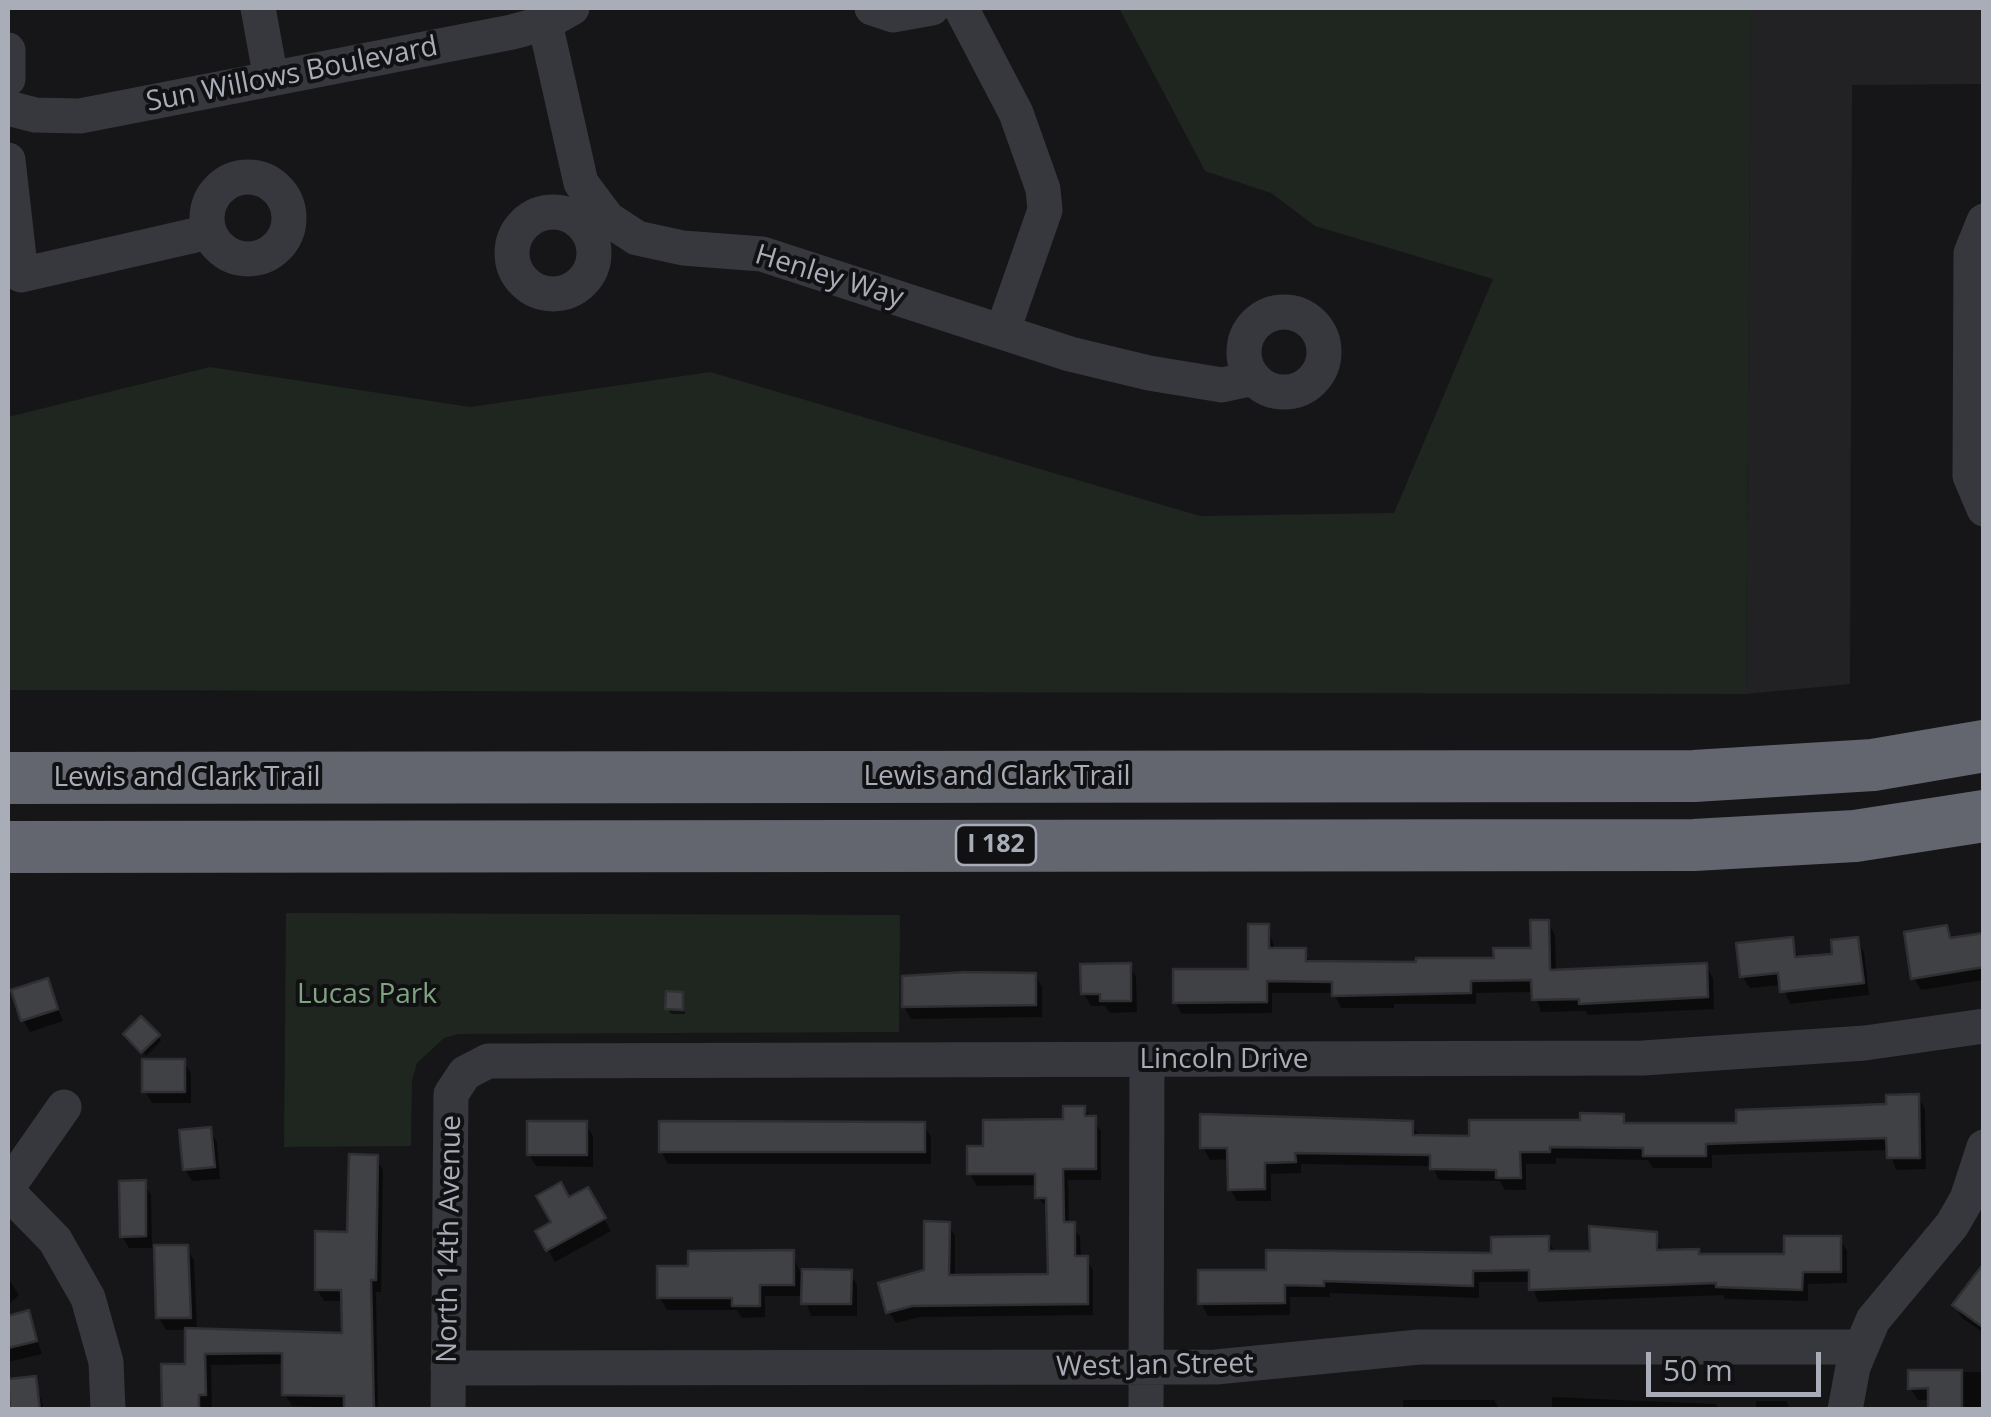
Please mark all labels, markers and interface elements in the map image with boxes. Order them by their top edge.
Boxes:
street label: Sun Willows Boulevard [143,30,441,120]
street label: Henley Way [751,239,907,315]
street label: Lewis and Clark Trail [863,760,1131,794]
street label: Lewis and Clark Trail [53,761,321,795]
road number: I 182 [956,825,1036,865]
park label: Lucas Park [297,978,437,1012]
street label: Lincoln Drive [1139,1043,1309,1077]
street label: North 14th Avenue [431,1115,469,1363]
scale bar [1651,1332,1826,1394]
street label: West Jan Street [1056,1347,1254,1385]
text: 50 m [1663,1349,1733,1390]

